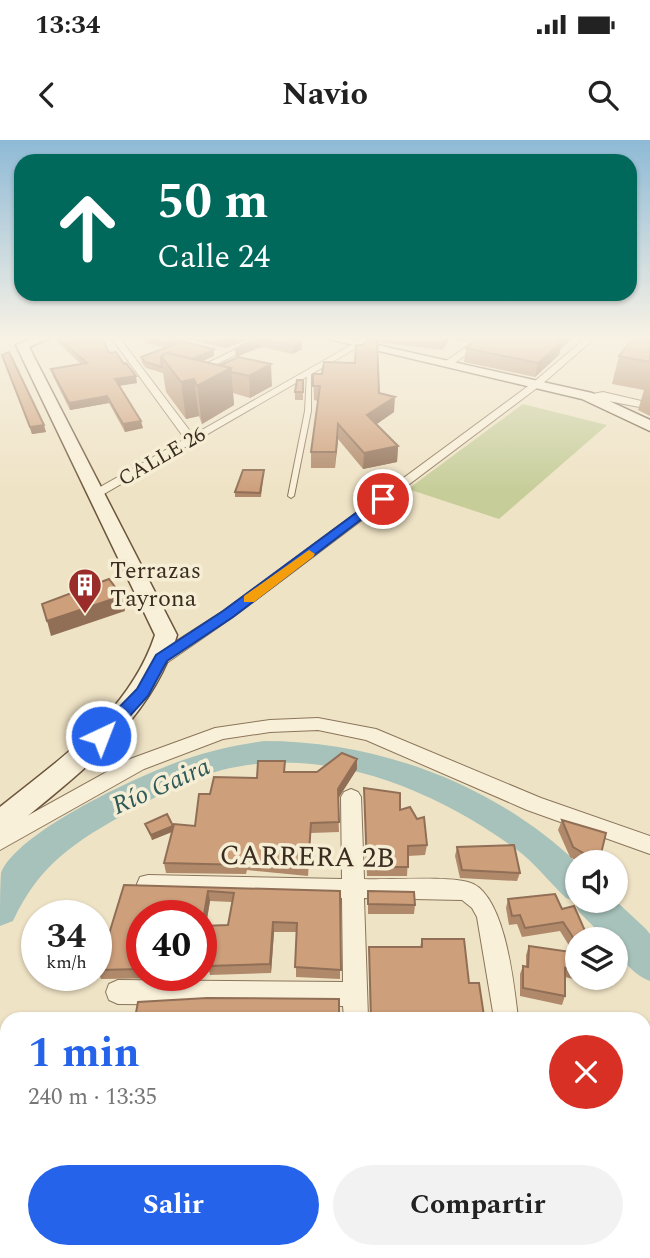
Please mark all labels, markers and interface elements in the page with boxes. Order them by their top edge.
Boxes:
text: 13:34 [35,5,100,45]
text: Navio [282,70,368,119]
icon: back [28,76,66,114]
icon: search [584,76,622,114]
text: 50 m [157,165,268,240]
icon: ahead [42,182,133,273]
text: Calle 24 [157,233,270,282]
street label: CALLE 26 [112,419,212,495]
pin [353,469,413,529]
icon: arrive [364,480,402,518]
place label: Terrazas Tayrona [110,553,201,617]
building icon: Terrazas Tayrona [66,566,104,615]
position arrow [64,699,138,773]
water label: Río Gaira [105,747,217,825]
street label: CARRERA 2B [219,834,395,880]
map controls [565,850,628,990]
button: sound [565,850,628,913]
speed limit sign: 40 [126,900,217,991]
text: 34 [47,910,86,963]
button: layers [565,927,628,990]
text: km/h [46,949,87,976]
text: 1 min [28,1022,140,1085]
button: close [549,1035,623,1109]
text: 240 m · 13:35 [28,1080,157,1115]
button: Salir [28,1165,319,1245]
button: Compartir [333,1165,623,1245]

